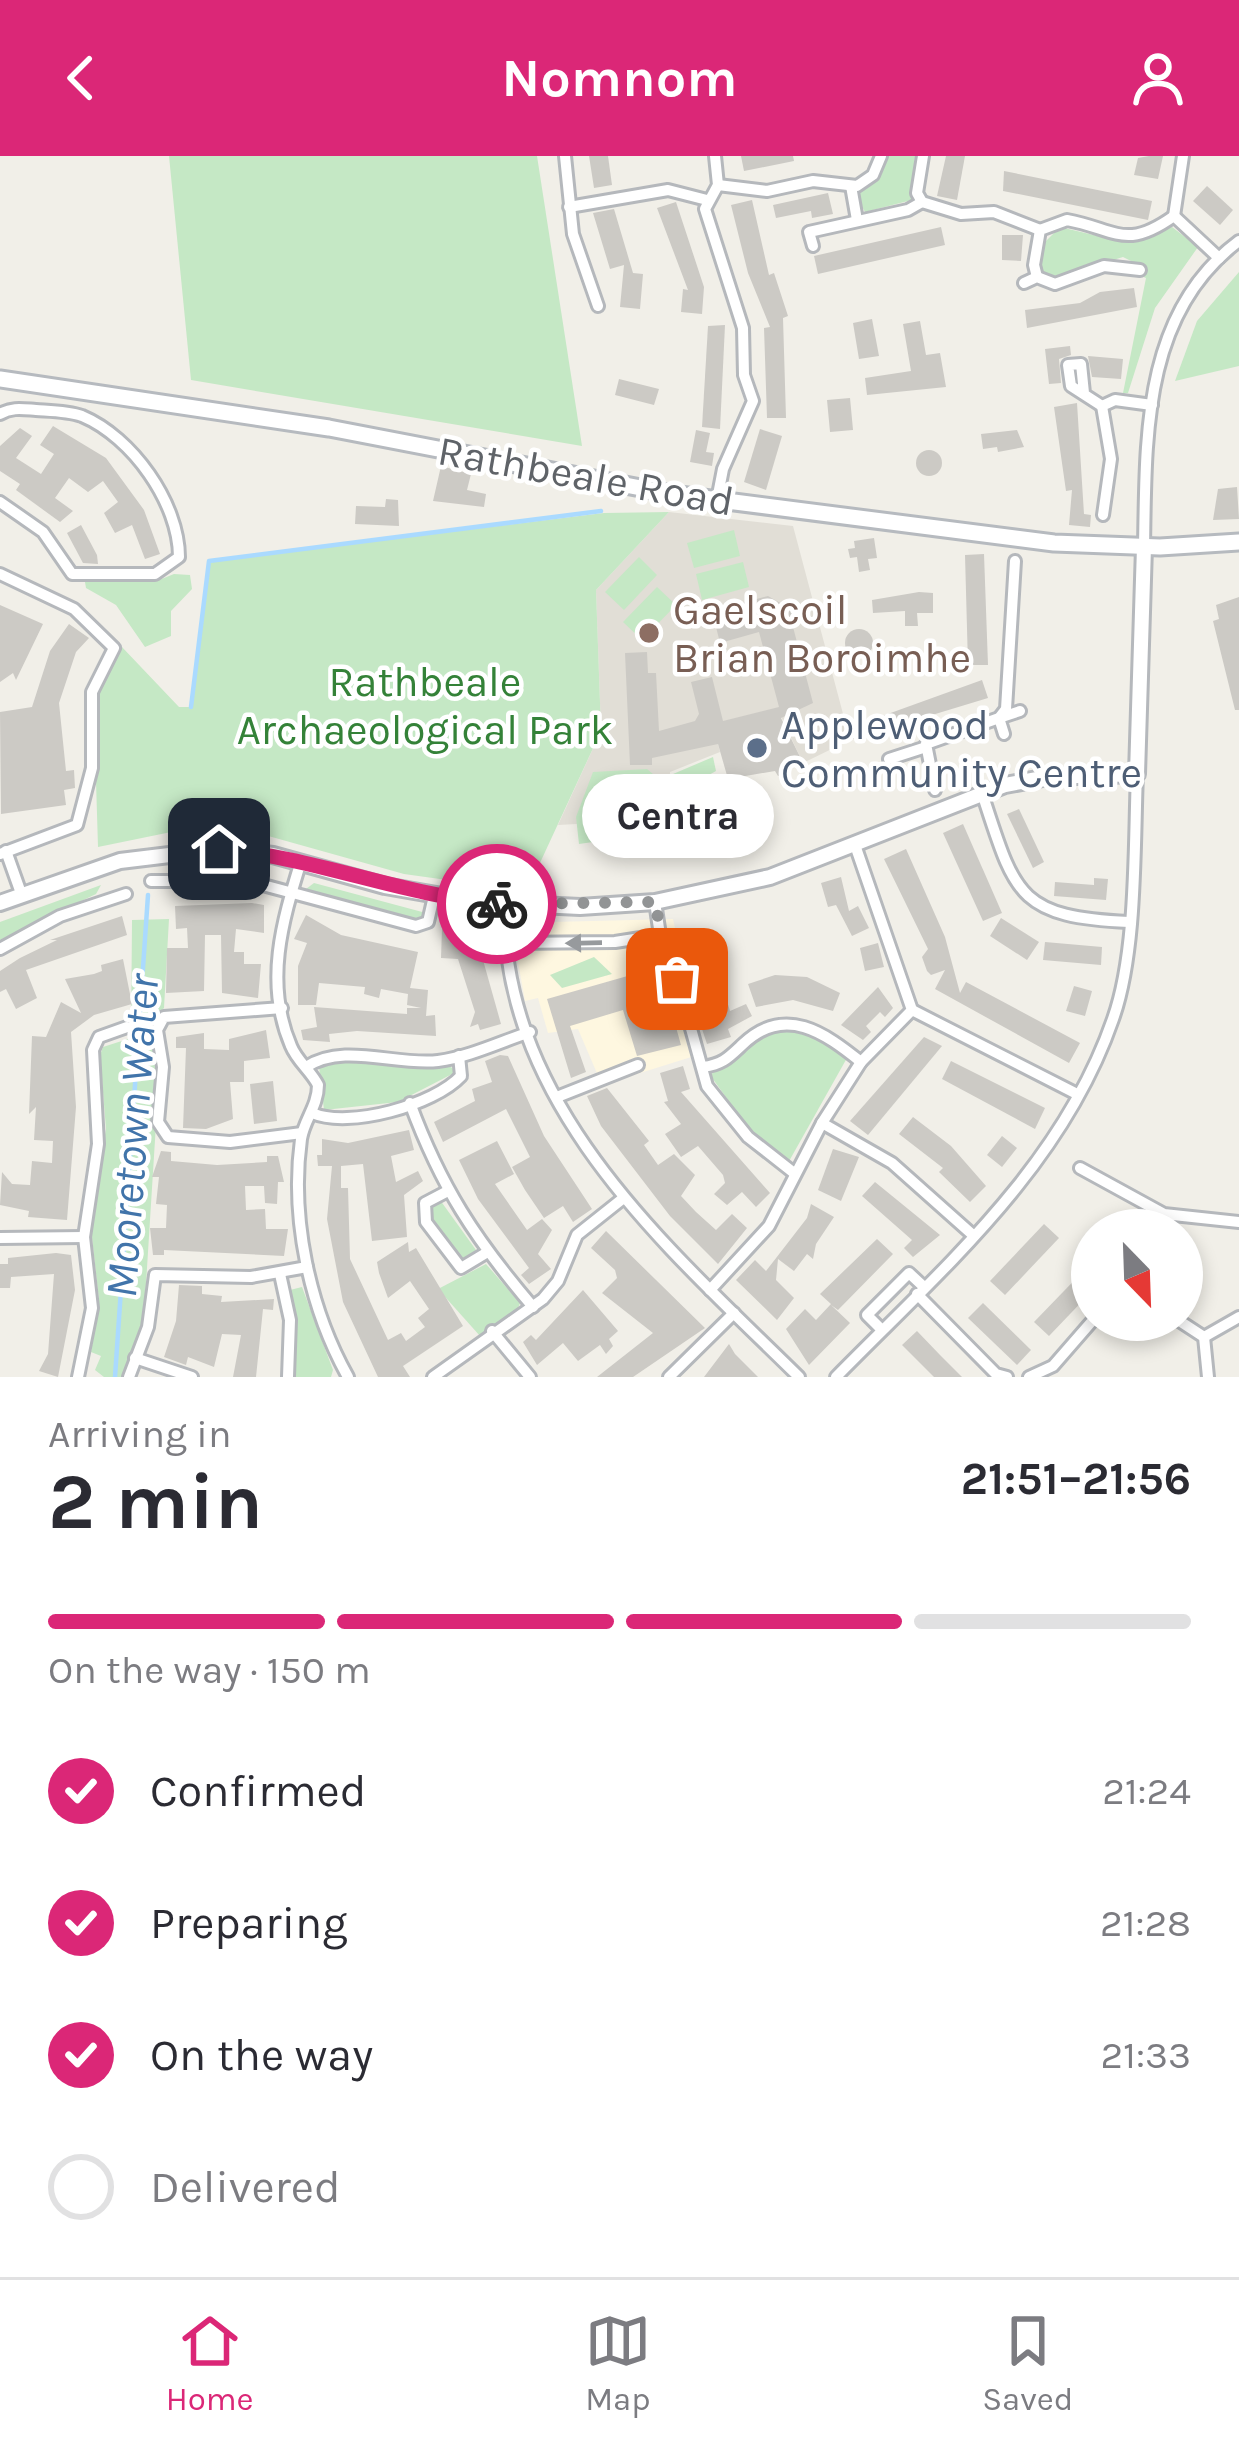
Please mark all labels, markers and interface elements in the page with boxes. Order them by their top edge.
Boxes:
icon: back [48,45,114,111]
icon: person [1125,45,1191,111]
text: Nomnom [502,46,737,110]
street label: Rathbeale Road [434,425,738,527]
place label: Gaelscoil Brian Boroimhe [673,585,971,683]
marker: Gaelscoil Brian Boroimhe [636,620,662,646]
park label: Rathbeale Archaeological Park [237,657,613,755]
place label: Applewood Community Centre [781,700,1142,798]
marker: Applewood Community Centre [744,735,770,761]
callout: Centra [581,775,773,859]
text: Centra [616,793,740,839]
pin [168,798,270,900]
icon: home [186,816,252,882]
courier [437,844,557,964]
icon: bike [464,871,530,937]
pin [626,928,728,1030]
one-way arrow [564,933,602,952]
icon: bag [644,946,710,1012]
water label: Mooretown Water [95,971,169,1300]
north arrow [1071,1209,1203,1341]
map controls [1071,1209,1203,1341]
text: Arriving in [48,1411,231,1457]
text: 21:51–21:56 [961,1453,1191,1505]
text: 2 min [48,1456,263,1548]
text: On the way · 150 m [48,1647,371,1693]
icon: check [48,1758,114,1824]
text: Confirmed [150,1765,366,1817]
text: 21:24 [1102,1768,1191,1814]
icon: check [48,1890,114,1956]
text: Preparing [150,1897,348,1949]
text: 21:28 [1100,1900,1191,1946]
icon: check [48,2022,114,2088]
text: On the way [150,2029,373,2081]
text: 21:33 [1100,2032,1191,2078]
text: Delivered [150,2161,341,2213]
tab: Home [166,2308,254,2418]
tab: Map [585,2308,651,2418]
tab: Saved [982,2308,1073,2418]

